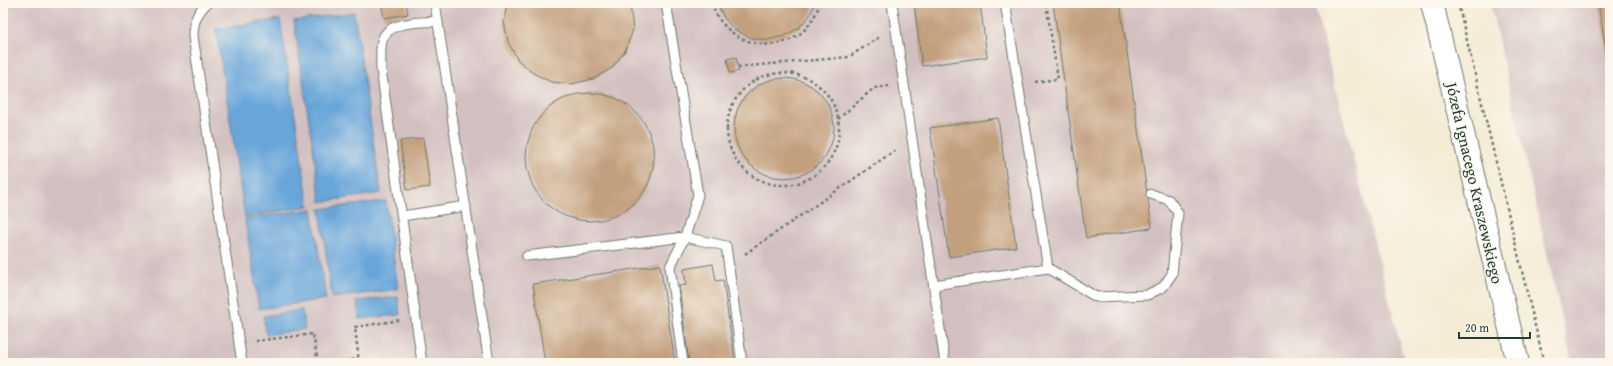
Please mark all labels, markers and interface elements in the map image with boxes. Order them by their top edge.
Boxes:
street label: Józefa Ignacego Kraszewskiego [1440,78,1510,286]
scale bar [1459,314,1530,340]
text: 20 m [1465,319,1489,336]

